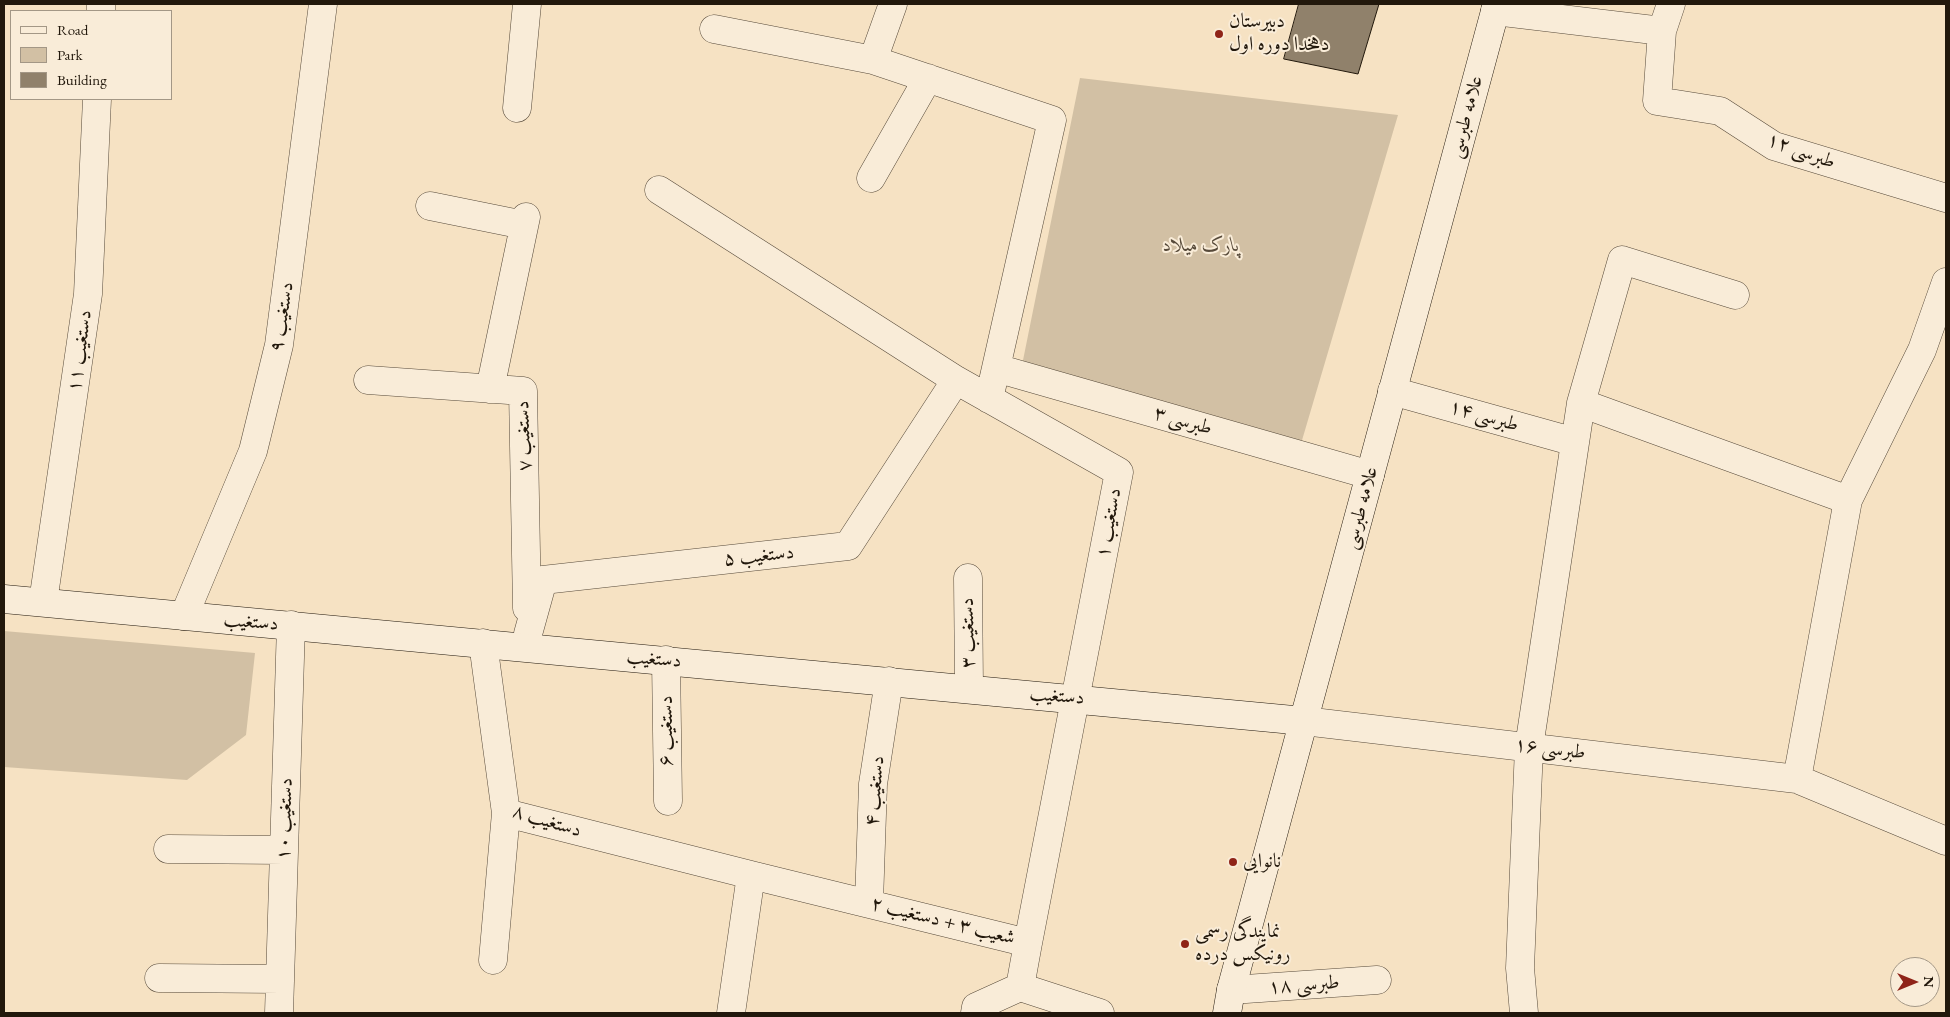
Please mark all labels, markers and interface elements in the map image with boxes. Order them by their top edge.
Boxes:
legend [10,10,172,100]
place label: دبیرستان دهخدا دوره اول [1229,10,1329,57]
text: Road [57,20,88,39]
marker: دبیرستان دهخدا دوره اول [1213,28,1225,40]
text: Park [57,45,83,64]
text: Building [57,70,107,89]
street label: علامه طبرسی [1443,73,1489,161]
street label: طبرسی ۱۲ [1763,128,1839,174]
park label: پارک میلاد [1163,234,1239,258]
street label: دستغیب ۹ [265,280,299,354]
street label: دستغیب ۱۱ [62,308,98,394]
street label: طبرسی ۱۴ [1446,395,1522,437]
street label: دستغیب ۷ [511,400,537,472]
street label: طبرسی ۳ [1151,401,1215,441]
street label: علامه طبرسی [1338,464,1384,552]
street label: دستغیب ۱ [1091,486,1127,560]
street label: دستغیب ۵ [723,540,795,572]
street label: دستغیب ۳ [955,597,981,669]
street label: دستغیب [223,608,279,636]
street label: دستغیب [626,645,682,673]
street label: دستغیب [1029,682,1085,710]
street label: دستغیب ۶ [655,696,679,766]
street label: طبرسی ۱۶ [1513,733,1587,765]
street label: دستغیب ۴ [860,755,890,827]
street label: دستغیب ۱۰ [272,777,298,861]
street label: دستغیب ۸ [510,799,584,843]
place label: نانوایی [1243,850,1281,874]
marker: نانوایی [1227,856,1239,868]
street label: شعیب ۳ + دستغیب ۲ [869,892,1017,950]
place label: نمایندگی رسمی رونیکس درده [1195,920,1291,967]
marker: نمایندگی رسمی رونیکس درده [1179,938,1191,950]
north arrow [1890,957,1940,1007]
street label: طبرسی ۱۸ [1268,971,1340,999]
text: N [1920,976,1938,988]

